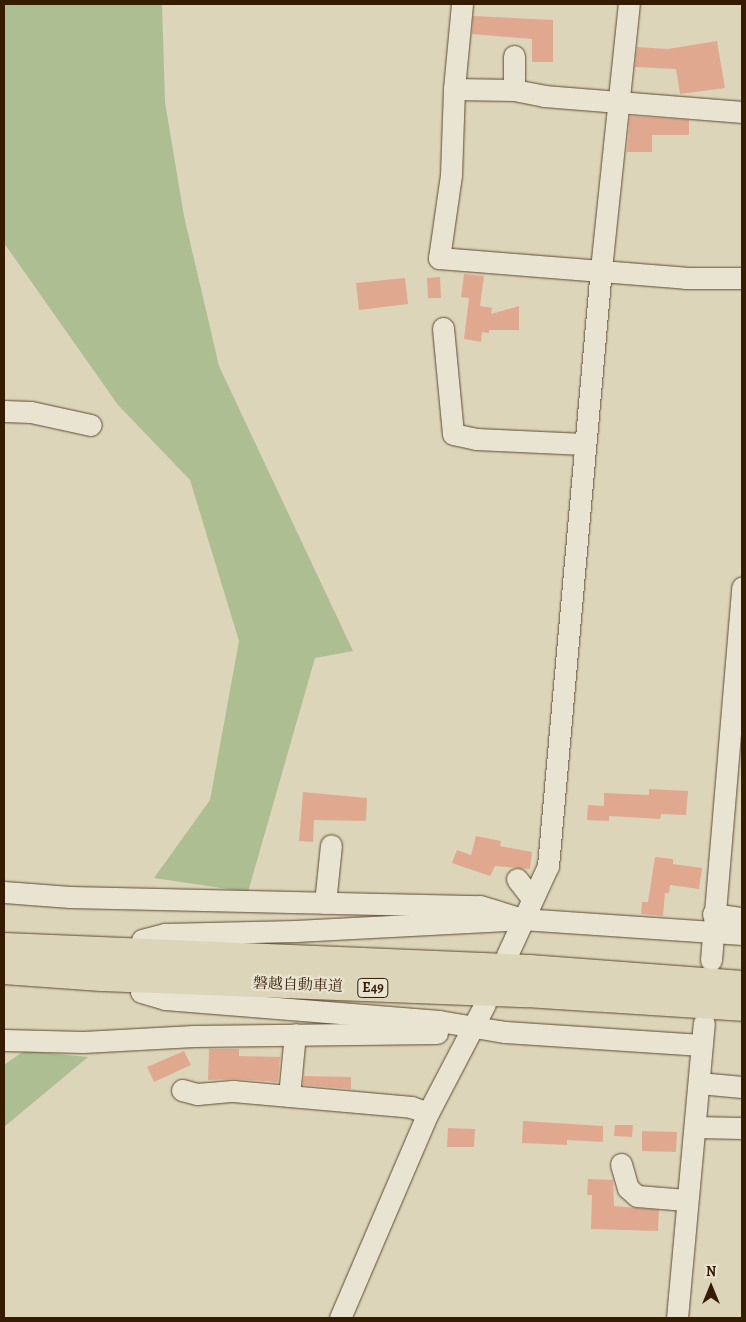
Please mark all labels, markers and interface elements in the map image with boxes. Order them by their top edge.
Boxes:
street label: 磐越自動車道 [253,974,343,996]
road number: E49 [357,976,389,1000]
north arrow [686,1262,736,1312]
text: N [706,1262,716,1281]

